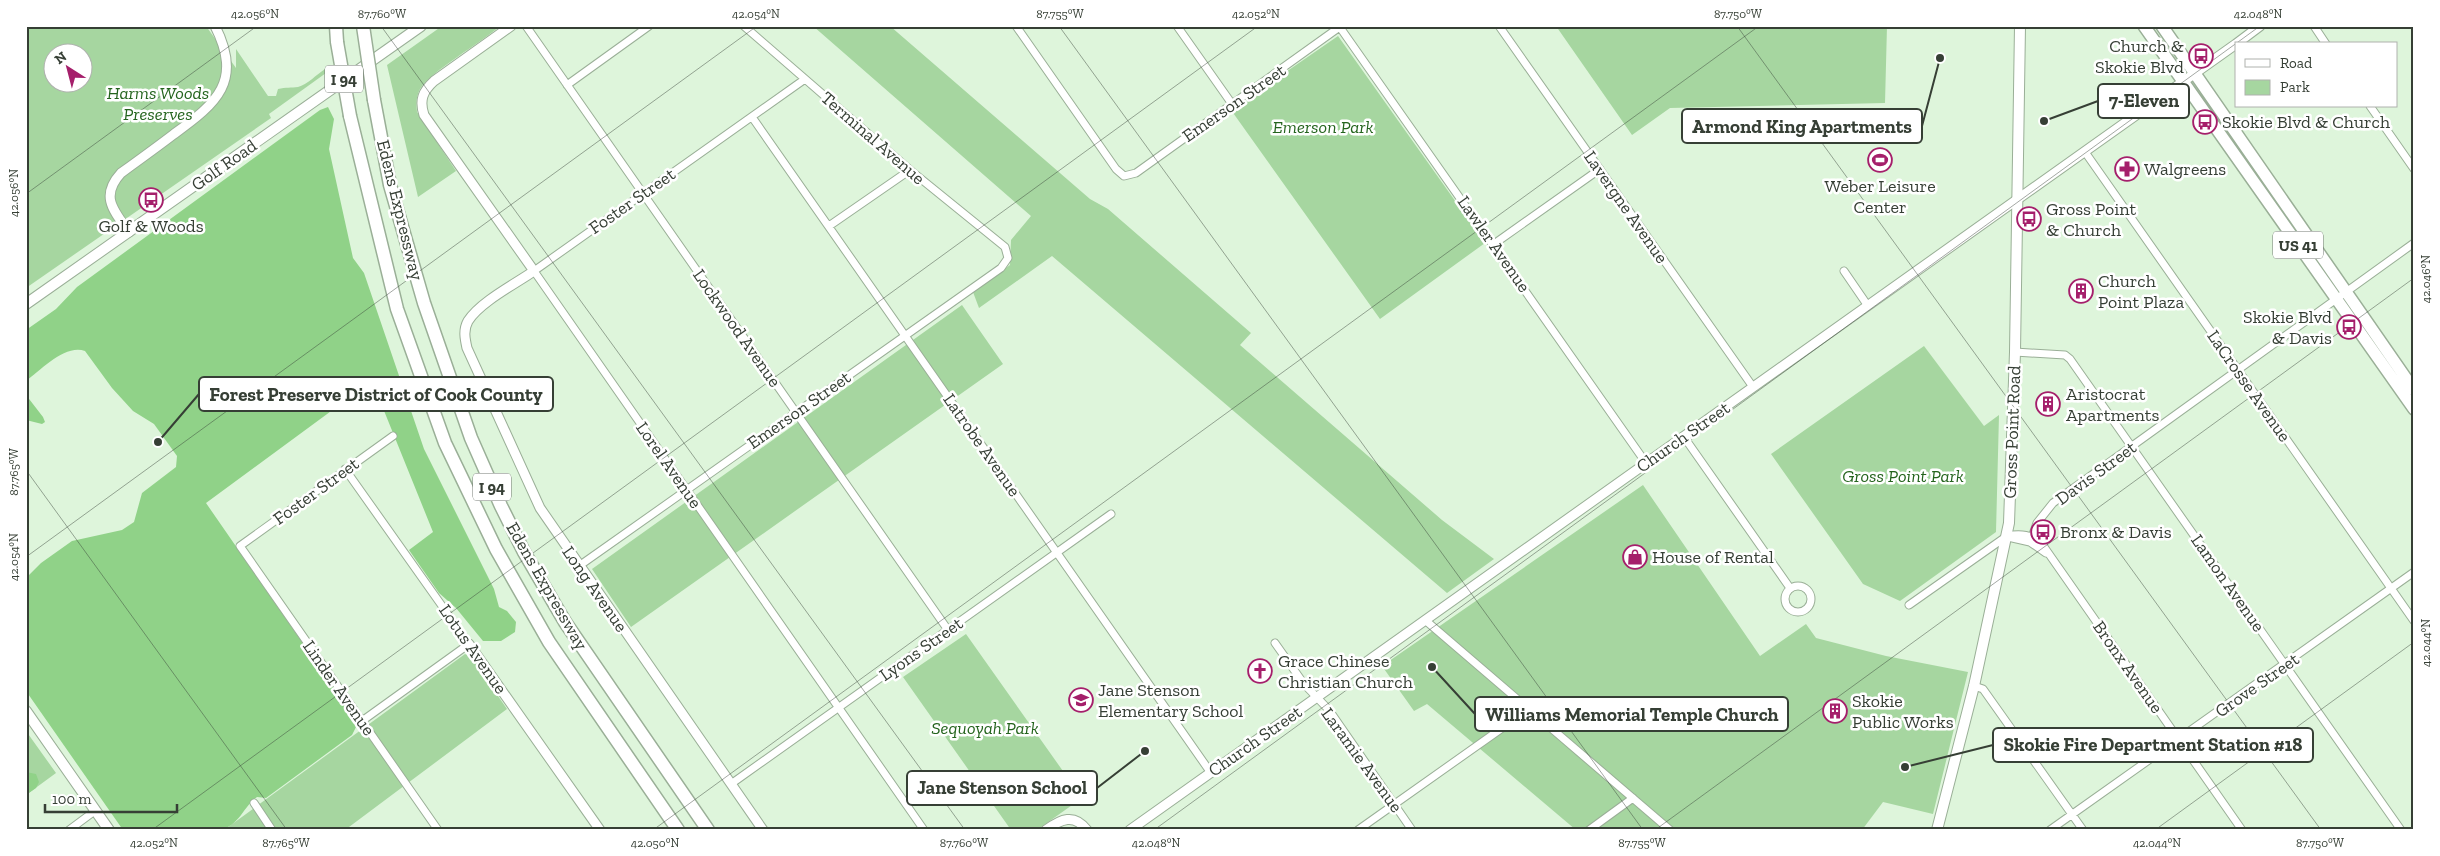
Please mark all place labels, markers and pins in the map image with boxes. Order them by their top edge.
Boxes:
place label: Church & Skokie Blvd [2095,35,2184,78]
bus stop icon: Church & Skokie Blvd [2188,43,2214,69]
callout: 7-Eleven [2098,84,2189,118]
callout: Armond King Apartments [1682,109,1922,143]
bus stop icon: Skokie Blvd & Church [2192,109,2218,135]
place label: Skokie Blvd & Church [2222,111,2390,133]
sports icon: Weber Leisure Center [1867,147,1893,173]
pharmacy icon: Walgreens [2114,156,2140,182]
place label: Walgreens [2144,158,2226,180]
place label: Weber Leisure Center [1824,175,1936,218]
bus stop icon: Golf & Woods [138,187,164,213]
place label: Gross Point & Church [2046,198,2137,241]
bus stop icon: Gross Point & Church [2016,206,2042,232]
place label: Golf & Woods [98,215,204,237]
place label: Church Point Plaza [2098,270,2184,313]
building icon: Church Point Plaza [2068,278,2094,304]
place label: Skokie Blvd & Davis [2243,306,2332,349]
bus stop icon: Skokie Blvd & Davis [2336,314,2362,340]
callout: Forest Preserve District of Cook County [199,377,553,411]
place label: Aristocrat Apartments [2066,383,2159,426]
building icon: Aristocrat Apartments [2035,391,2061,417]
bus stop icon: Bronx & Davis [2030,519,2056,545]
place label: Bronx & Davis [2060,521,2172,543]
shop icon: House of Rental [1622,544,1648,570]
place label: House of Rental [1652,546,1774,568]
place label: Grace Chinese Christian Church [1278,650,1413,693]
church icon: Grace Chinese Christian Church [1247,658,1273,684]
place label: Jane Stenson Elementary School [1098,679,1243,722]
school or university icon: Jane Stenson Elementary School [1068,687,1094,713]
place label: Skokie Public Works [1852,690,1954,733]
callout: Williams Memorial Temple Church [1475,697,1788,731]
building icon: Skokie Public Works [1822,698,1848,724]
callout: Skokie Fire Department Station #18 [1993,728,2313,762]
callout: Jane Stenson School [907,771,1097,805]

